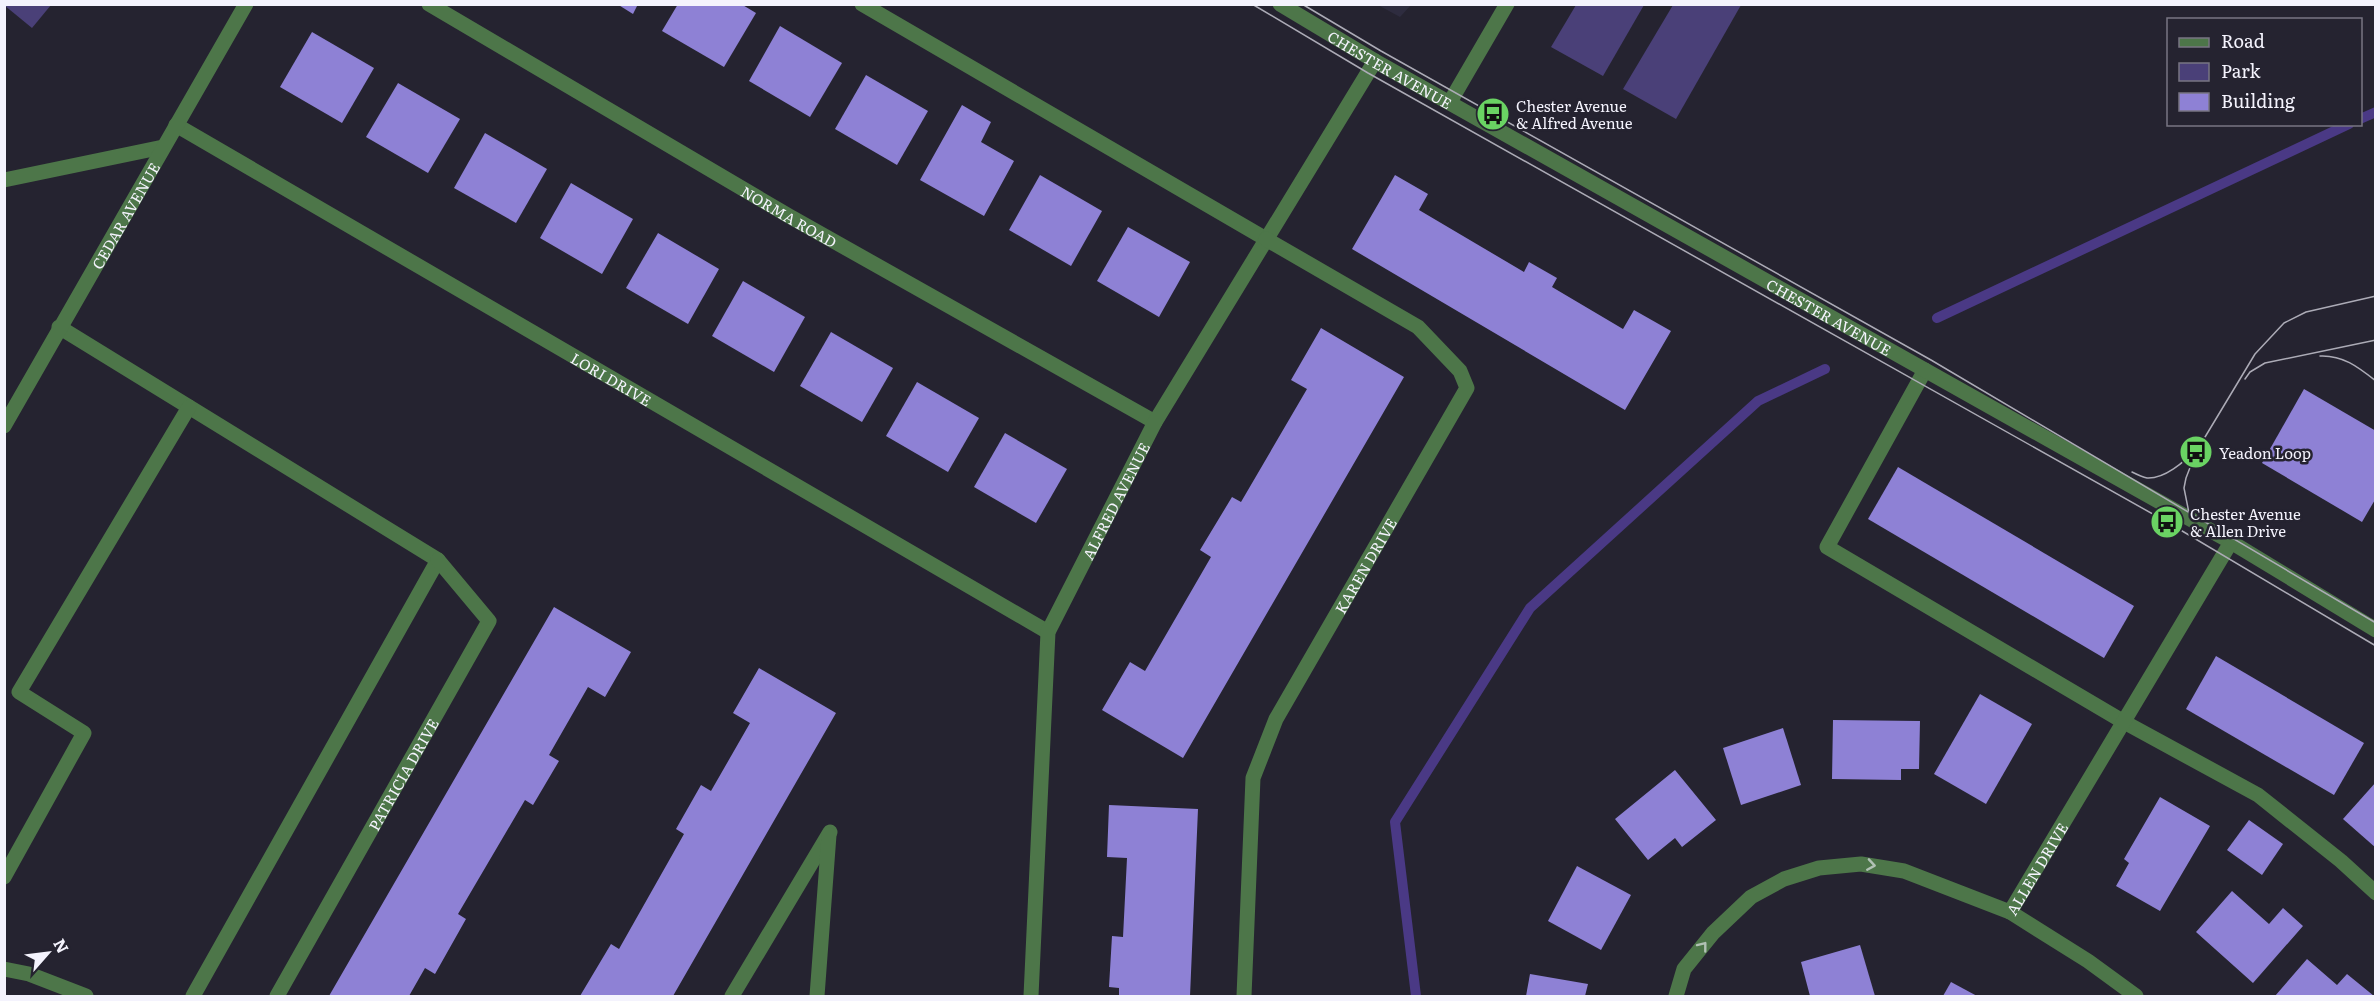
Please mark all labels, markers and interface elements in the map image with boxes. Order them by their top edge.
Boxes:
legend [2167,18,2362,126]
street label: CHESTER AVENUE [1324,24,1457,114]
text: Road [2221,27,2265,54]
text: Park [2221,57,2262,84]
text: Building [2221,87,2296,114]
place label: Chester Avenue & Alfred Avenue [1516,94,1633,134]
bus stop icon: Chester Avenue & Alfred Avenue [1475,96,1511,132]
street label: CEDAR AVENUE [85,157,165,273]
street label: NORMA ROAD [737,179,842,252]
street label: CHESTER AVENUE [1763,272,1896,361]
street label: LORI DRIVE [567,346,656,411]
bus stop icon: Yeadon Loop [2178,434,2214,470]
street label: ALFRED AVENUE [1075,438,1155,563]
place label: Yeadon Loop [2219,441,2311,464]
place label: Chester Avenue & Allen Drive [2190,502,2301,542]
bus stop icon: Chester Avenue & Allen Drive [2149,504,2185,540]
street label: KAREN DRIVE [1328,513,1402,618]
street label: PATRICIA DRIVE [362,714,443,834]
street label: ALLEN DRIVE [2000,817,2073,919]
one-way arrow [1866,859,1875,871]
north arrow [18,923,78,983]
text: N [48,934,76,957]
one-way arrow [1695,941,1706,952]

